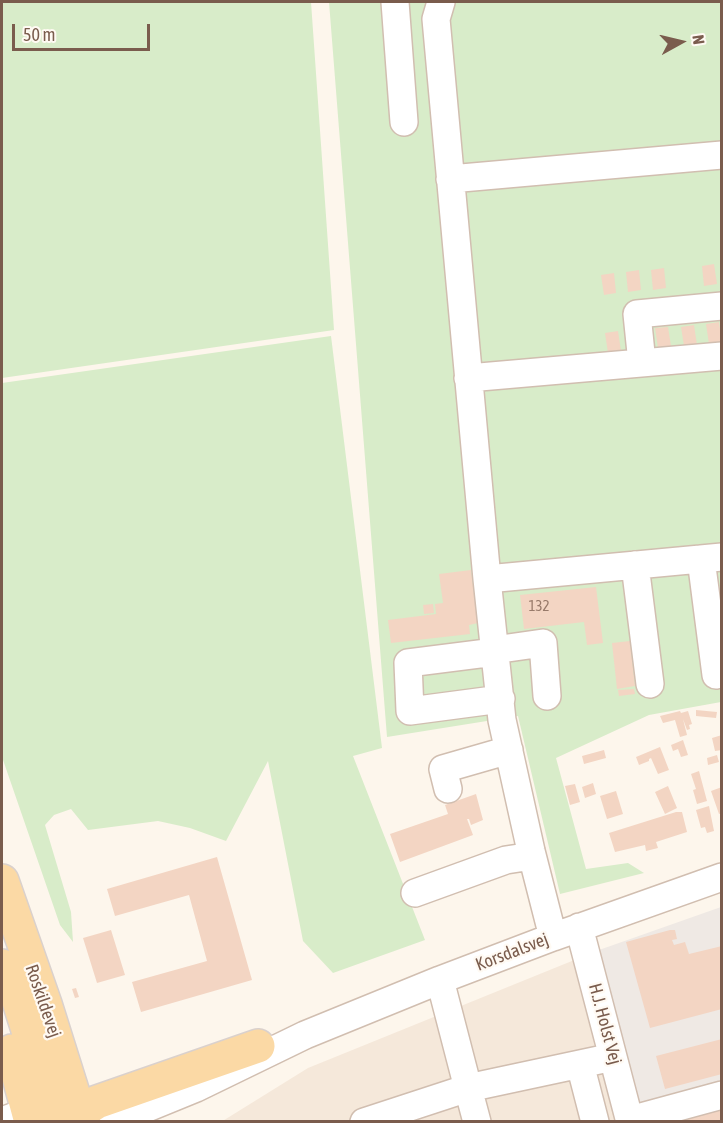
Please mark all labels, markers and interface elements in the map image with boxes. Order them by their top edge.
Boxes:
scale bar [15,12,153,50]
north arrow [651,12,711,72]
text: 50 m [23,24,55,45]
text: N [689,34,708,45]
house number: 132 [528,597,550,615]
street label: Korsdalsvej [473,928,551,976]
street label: Roskildevej [20,962,66,1040]
street label: H.J. Holst Vej [584,981,626,1067]

